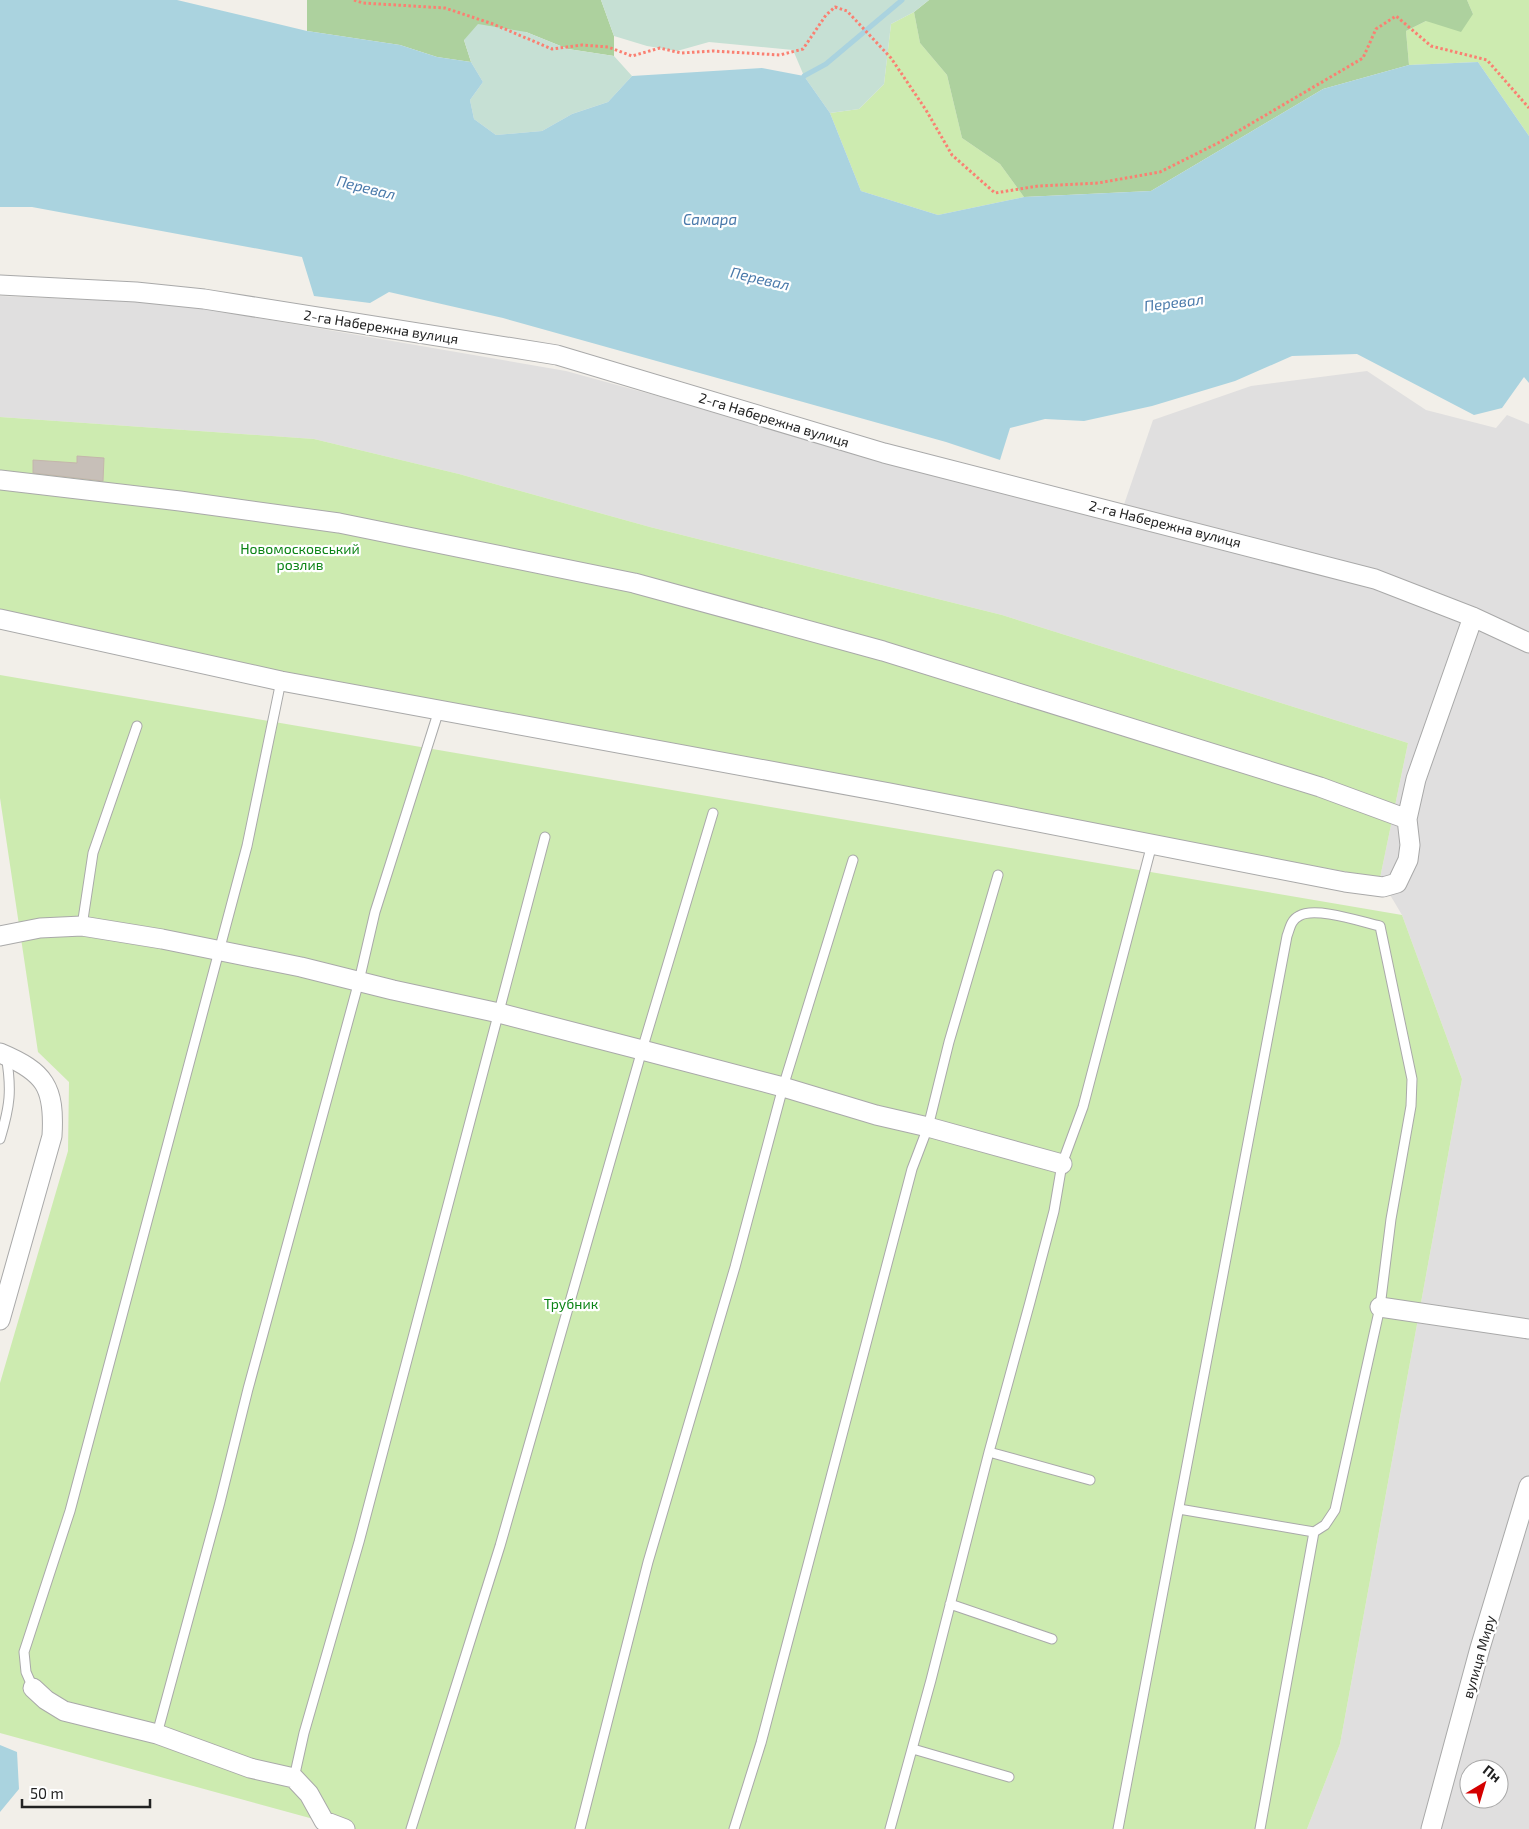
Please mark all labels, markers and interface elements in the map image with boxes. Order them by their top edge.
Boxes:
water label: Перевал [335,171,398,203]
water label: Самара [683,210,737,228]
water label: Перевал [729,263,792,294]
water label: Перевал [1143,289,1205,315]
street label: 2-га Набережна вулиця [302,306,460,347]
street label: 2-га Набережна вулиця [697,389,851,451]
street label: 2-га Набережна вулиця [1087,496,1243,551]
park label: Новомосковський розлив [240,540,360,573]
park label: Трубник [544,1295,599,1312]
street label: вулиця Миру [1459,1613,1499,1700]
north arrow [1459,1759,1509,1809]
text: Пн [1480,1761,1505,1786]
scale bar [22,1776,150,1808]
text: 50 m [30,1784,64,1802]

